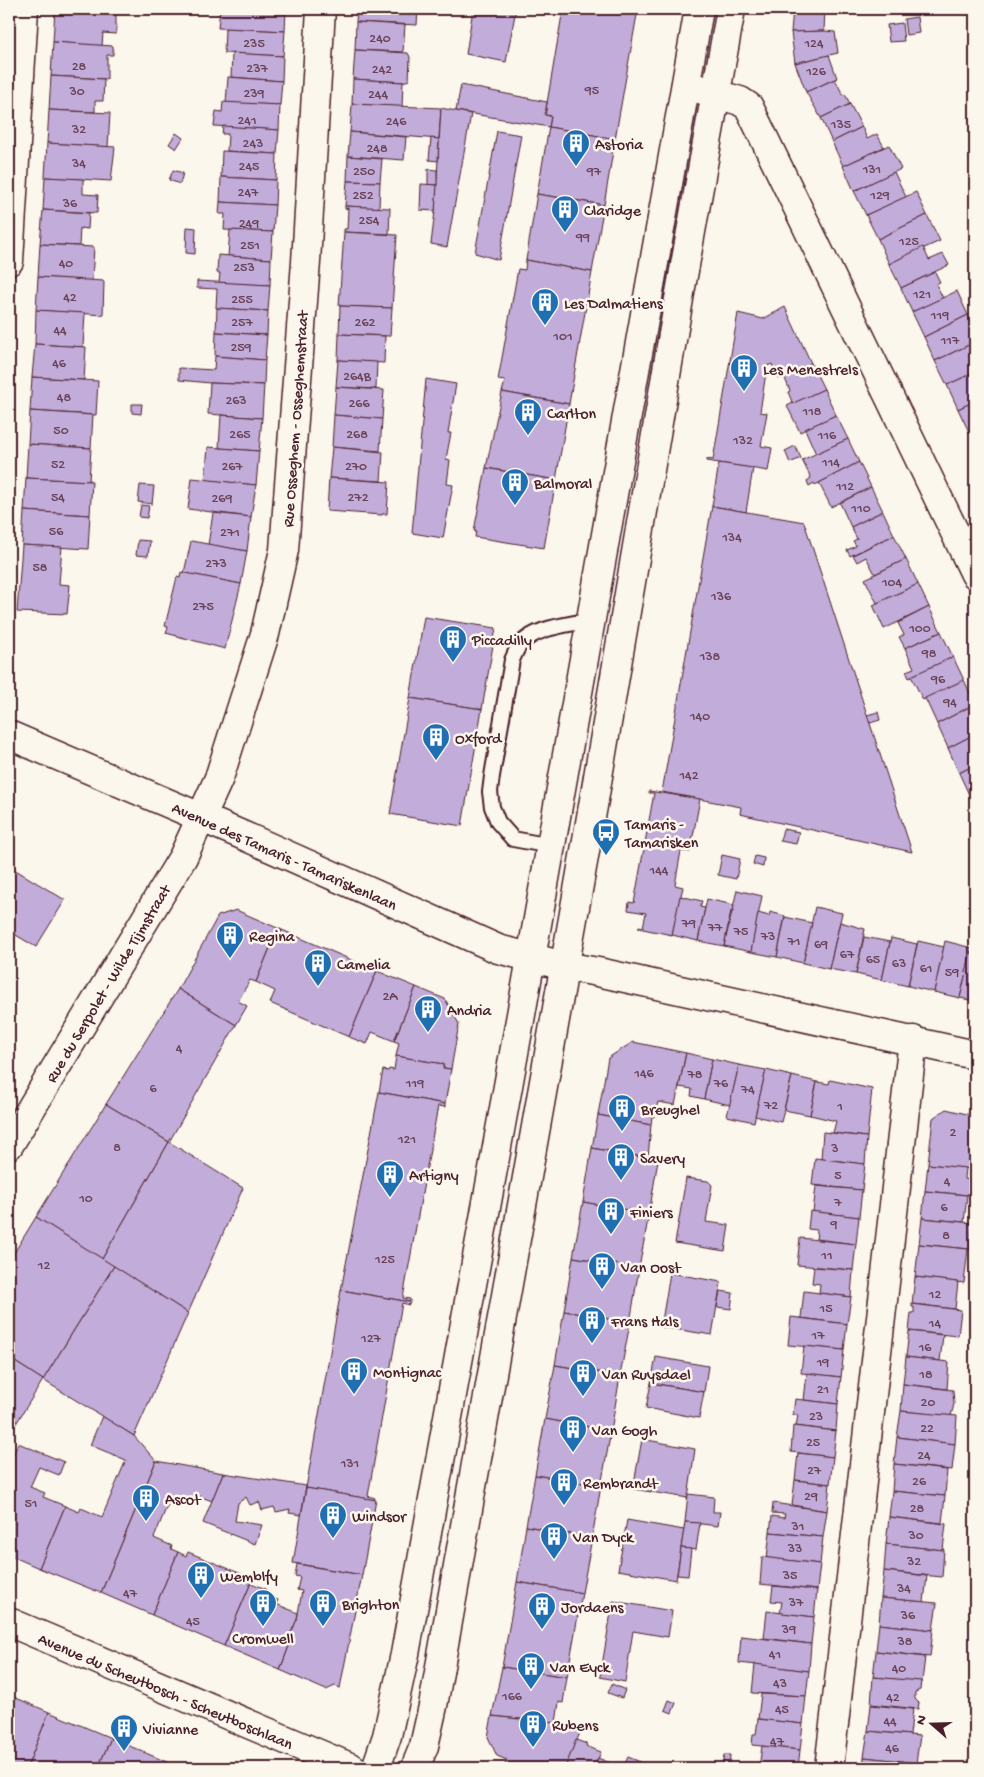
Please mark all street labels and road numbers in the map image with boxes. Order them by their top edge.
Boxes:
street label: Rue Osseghem - Osseghemstraat [280,309,315,528]
street label: Avenue des Tamaris - Tamariskenlaan [168,800,399,917]
street label: Rue du Serpolet - Wilde Tijmstraat [43,881,177,1087]
street label: Avenue du Scheutbosch - Scheutboschlaan [34,1631,295,1756]

